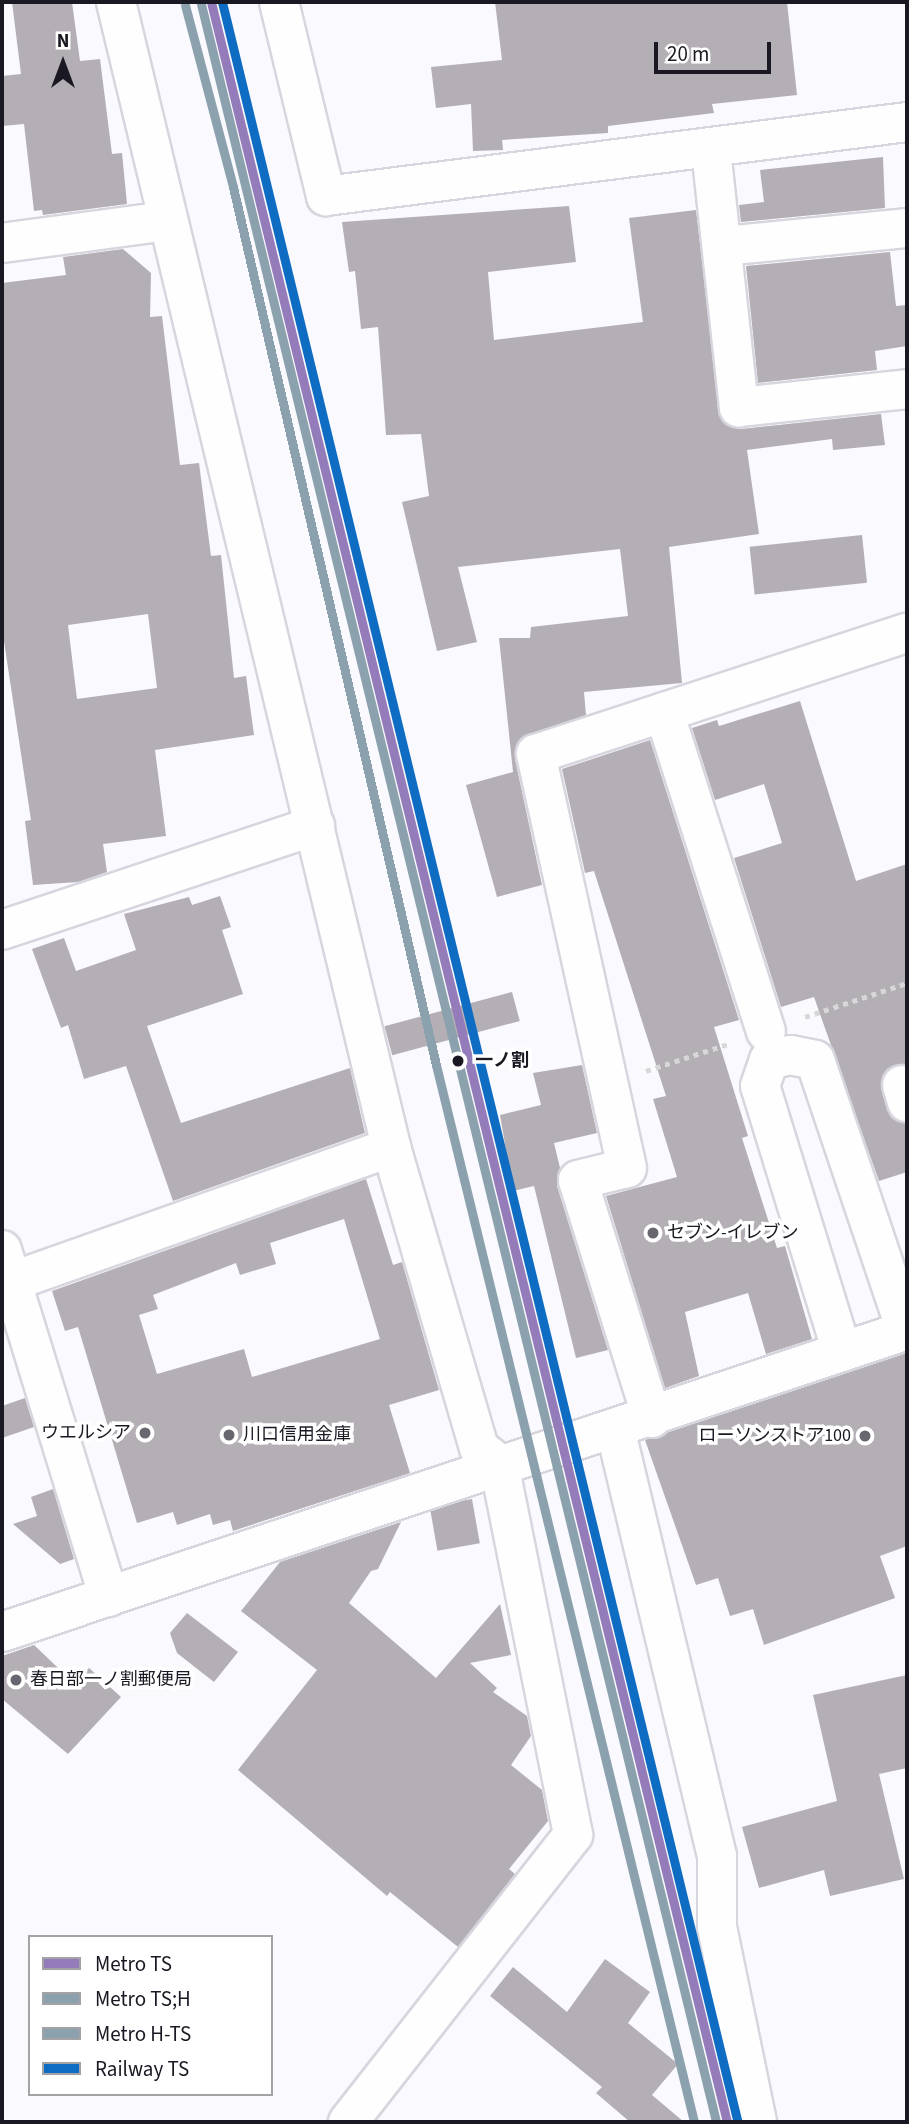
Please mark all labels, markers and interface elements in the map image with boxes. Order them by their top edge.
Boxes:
north arrow [28,28,98,98]
text: N [57,28,69,55]
scale bar [657,28,774,72]
text: 20 m [667,39,709,69]
marker: 一ノ割 [447,1050,469,1072]
place label: 一ノ割 [475,1050,529,1072]
place label: セブン-イレブン [667,1222,799,1244]
marker: セブン-イレブン [645,1225,661,1241]
place label: ウエルシア [41,1422,131,1444]
place label: 川口信用金庫 [243,1424,351,1446]
marker: ウエルシア [137,1425,153,1441]
place label: ローソンストア100 [698,1425,851,1447]
marker: 川口信用金庫 [221,1427,237,1443]
marker: ローソンストア100 [857,1428,873,1444]
place label: 春日部一ノ割郵便局 [30,1669,192,1691]
marker: 春日部一ノ割郵便局 [8,1672,24,1688]
legend [28,1935,273,2096]
text: Metro TS [95,1949,172,1979]
text: Metro TS;H [95,1984,191,2014]
text: Metro H-TS [95,2019,191,2049]
text: Railway TS [95,2054,189,2084]

